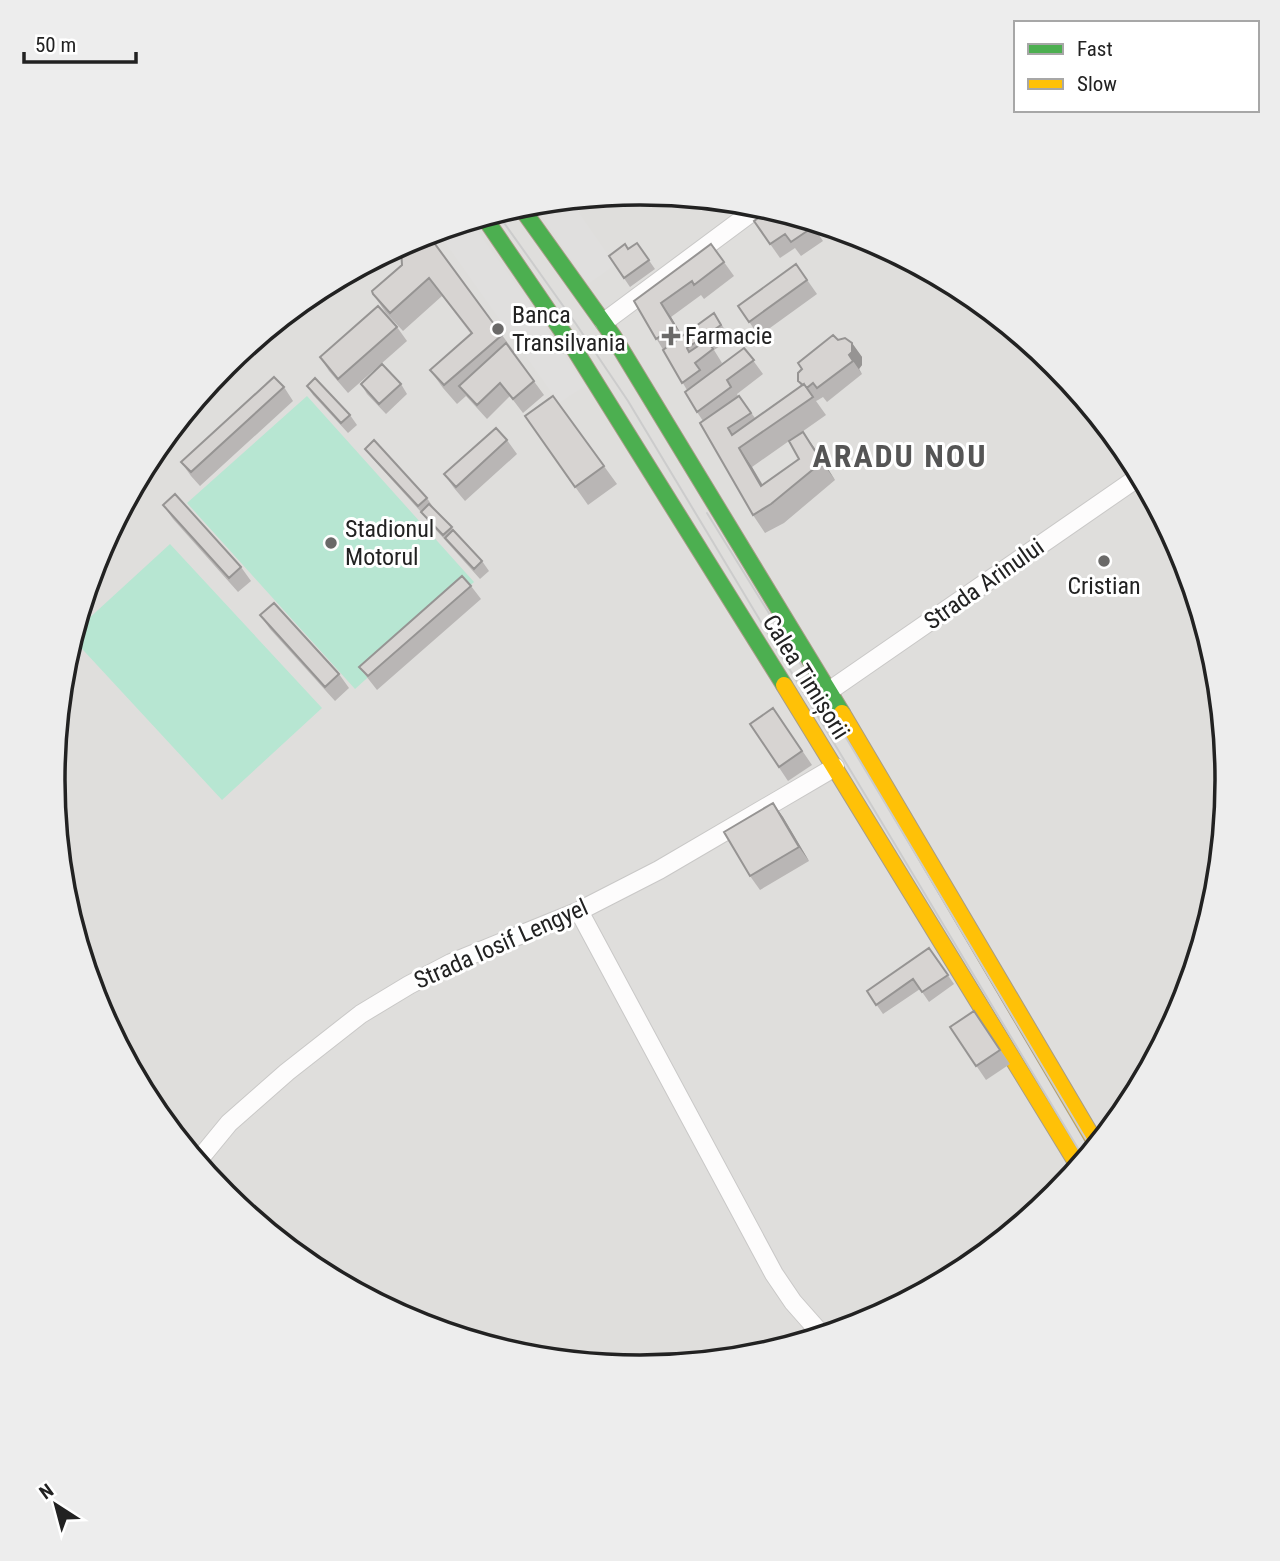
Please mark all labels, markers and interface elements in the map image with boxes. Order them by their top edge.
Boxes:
scale bar [24,21,136,65]
legend [1014,21,1259,112]
text: 50 m [35,33,76,57]
text: Fast [1077,37,1113,61]
text: Slow [1077,72,1117,96]
place label: Banca Transilvania [512,301,626,357]
marker: Banca Transilvania [490,321,506,337]
place label: Farmacie [685,322,772,350]
marker: Farmacie [663,328,679,344]
district label: ARADU NOU [813,437,987,475]
place label: Stadionul Motorul [345,515,434,571]
street label: Strada Arinului [919,533,1049,635]
marker: Stadionul Motorul [323,535,339,551]
marker: Cristian [1096,553,1112,569]
place label: Cristian [1067,572,1141,600]
street label: Calea Timișorii [757,610,855,744]
street label: Strada Iosif Lengyel [410,893,592,995]
north arrow [21,1470,91,1540]
text: N [35,1479,58,1504]

